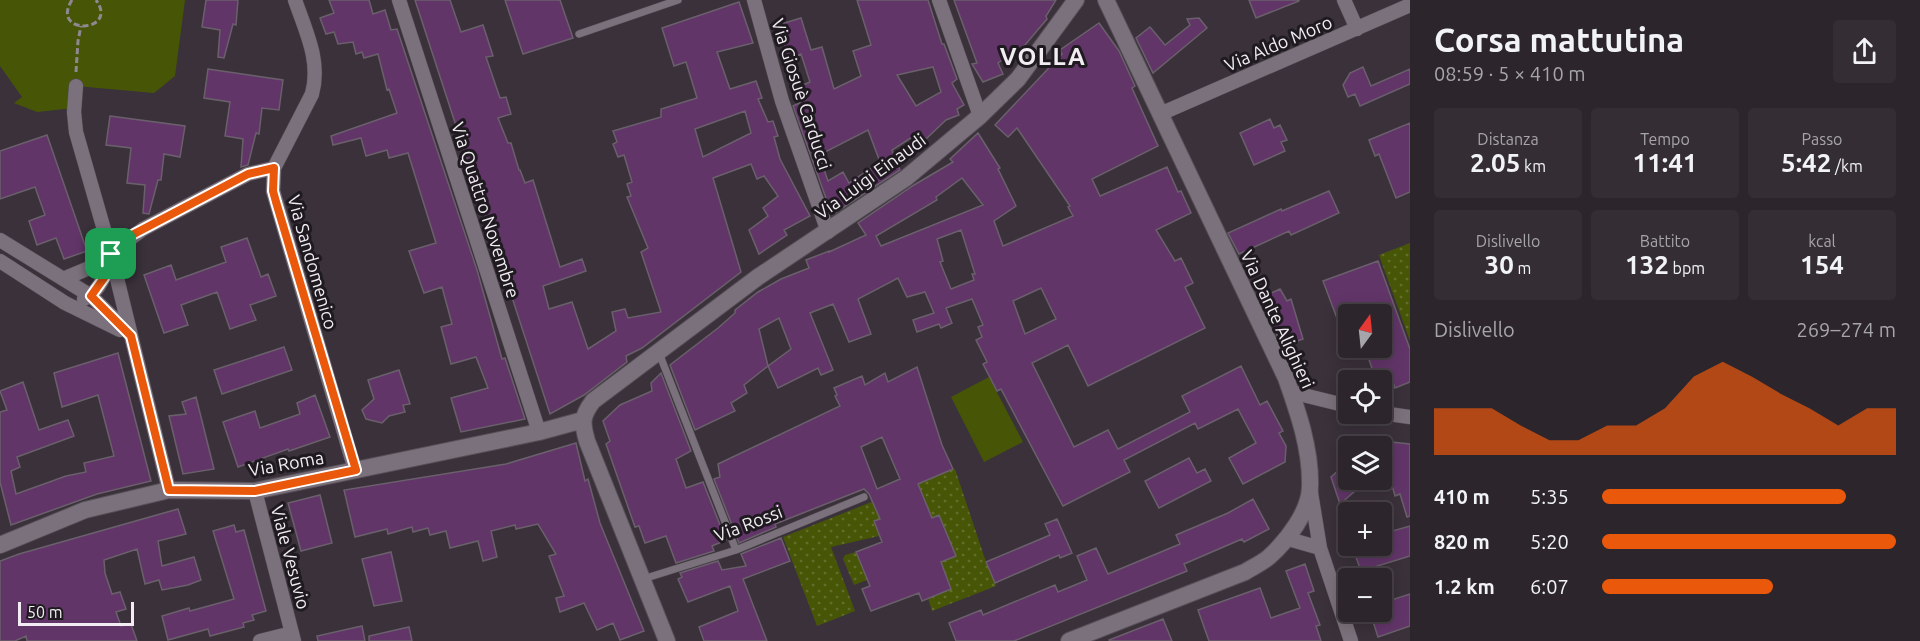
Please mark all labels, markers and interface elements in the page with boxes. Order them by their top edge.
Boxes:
street label: Via Aldo Moro [1221,11,1335,75]
street label: Via Giosuè Carducci [768,16,836,172]
button: share [1833,20,1896,83]
text: Corsa mattutina [1434,21,1684,58]
district label: VOLLA [1000,43,1086,70]
text: 08:59 · 5 × 410 m [1434,62,1586,85]
street label: Via Quattro Novembre [447,120,524,301]
street label: Via Luigi Einaudi [811,129,929,223]
text: Distanza [1477,130,1539,148]
text: Tempo [1640,130,1690,148]
text: Passo [1802,130,1842,148]
text: 2.05 [1470,148,1520,177]
text: 11:41 [1632,148,1698,177]
text: 5:42 [1781,148,1831,177]
text: km [1520,157,1546,175]
text: /km [1831,157,1863,175]
street label: Via Sandomenico [284,193,342,331]
pin [85,228,136,279]
text: Dislivello [1476,232,1540,250]
text: Battito [1640,232,1690,250]
text: kcal [1808,232,1836,250]
icon: arrive [94,237,127,270]
street label: Via Dante Alighieri [1237,247,1319,391]
text: 30 [1485,250,1514,279]
text: 132 [1625,250,1669,279]
text: 154 [1800,250,1844,279]
text: m [1514,259,1531,277]
text: bpm [1669,259,1705,277]
north arrow [1338,304,1392,358]
map controls [1338,304,1392,622]
text: Dislivello [1434,318,1515,341]
text: 269–274 m [1797,318,1896,341]
button: locate [1338,370,1392,424]
button: layers [1338,436,1392,490]
street label: Via Roma [247,447,325,479]
text: 410 m [1434,485,1490,508]
text: 5:35 [1530,485,1569,508]
street label: Via Rossi [711,501,785,545]
button: + [1338,502,1392,556]
street label: Viale Vesuvio [268,503,314,611]
text: 820 m [1434,530,1490,553]
text: 5:20 [1530,530,1569,553]
button: − [1338,568,1392,622]
text: 1.2 km [1434,575,1495,598]
text: 6:07 [1530,575,1569,598]
scale bar [18,599,134,626]
text: 50 m [27,603,63,621]

